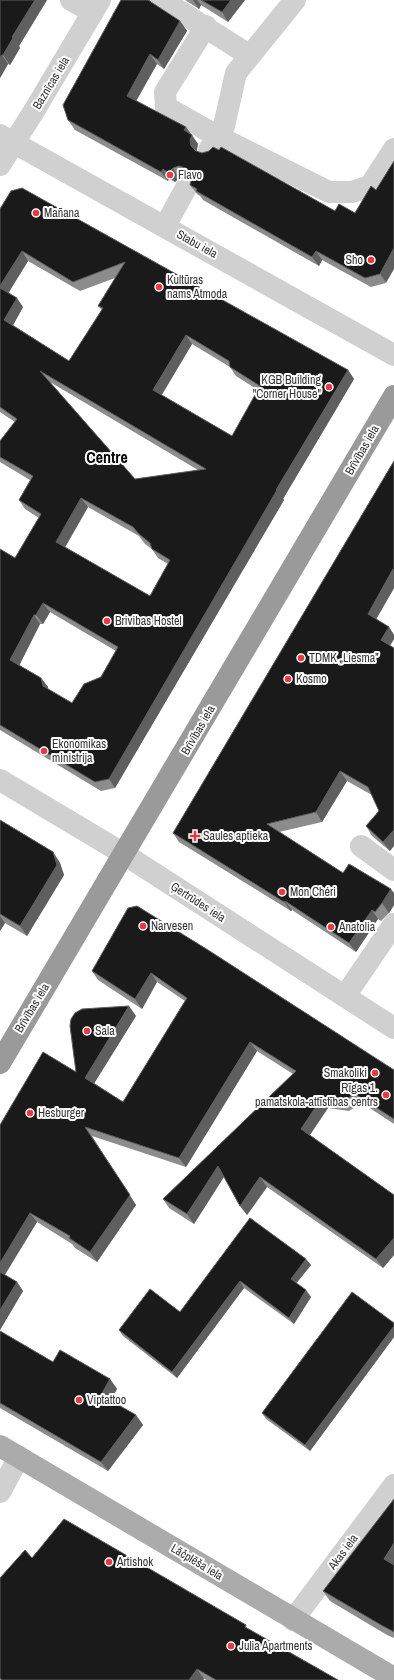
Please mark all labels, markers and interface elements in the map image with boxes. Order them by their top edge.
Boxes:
street label: Baznīcas iela [29,53,73,112]
place label: Flavo [178,167,202,183]
marker: Flavo [165,170,175,180]
place label: Mañana [44,205,80,221]
marker: Mañana [31,208,41,218]
street label: Stabu iela [174,226,221,262]
place label: Sho [345,252,363,268]
marker: Sho [366,255,376,265]
place label: Kultūras nams Atmoda [167,272,228,302]
marker: Kultūras nams Atmoda [154,282,164,292]
place label: KGB Building "Corner House" [253,372,322,402]
marker: KGB Building "Corner House" [324,382,334,392]
street label: Brīvības iela [341,422,383,478]
district label: Centre [86,446,128,468]
place label: Brivibas Hostel [115,613,182,629]
marker: Brivibas Hostel [102,616,112,626]
place label: TDMK „Liesma” [309,650,379,666]
marker: TDMK „Liesma” [296,653,306,663]
place label: Kosmo [296,671,327,687]
marker: Kosmo [283,674,293,684]
street label: Brīvības iela [177,702,219,758]
place label: Ekonomikas ministrija [52,736,106,766]
marker: Ekonomikas ministrija [39,746,49,756]
place label: Saules aptieka [203,828,269,844]
marker: Saules aptieka [190,831,200,841]
street label: Ģertrūdes iela [167,878,229,926]
place label: Mon Chéri [290,884,336,900]
marker: Mon Chéri [277,887,287,897]
place label: Narvesen [151,918,193,934]
place label: Anatolia [338,919,376,935]
marker: Narvesen [138,921,148,931]
marker: Anatolia [326,922,336,932]
street label: Brīvības iela [11,980,53,1036]
place label: Sala [95,1023,115,1039]
marker: Sala [82,1026,92,1036]
place label: Smakoliki [324,1065,367,1081]
marker: Smakoliki [370,1068,380,1078]
place label: Rīgas 1. pamatskola-attīstības centrs [255,1080,378,1110]
marker: Rīgas 1. pamatskola-attīstības centrs [381,1090,391,1100]
place label: Hesburger [38,1105,85,1121]
marker: Hesburger [25,1108,35,1118]
place label: Viptattoo [87,1392,126,1408]
marker: Viptattoo [74,1395,84,1405]
street label: Akas iela [324,1531,362,1574]
street label: Lāčplēša iela [168,1540,226,1584]
place label: Artishok [116,1554,153,1570]
marker: Artishok [104,1557,114,1567]
place label: Julia Apartments [239,1638,312,1654]
marker: Julia Apartments [226,1641,236,1651]

